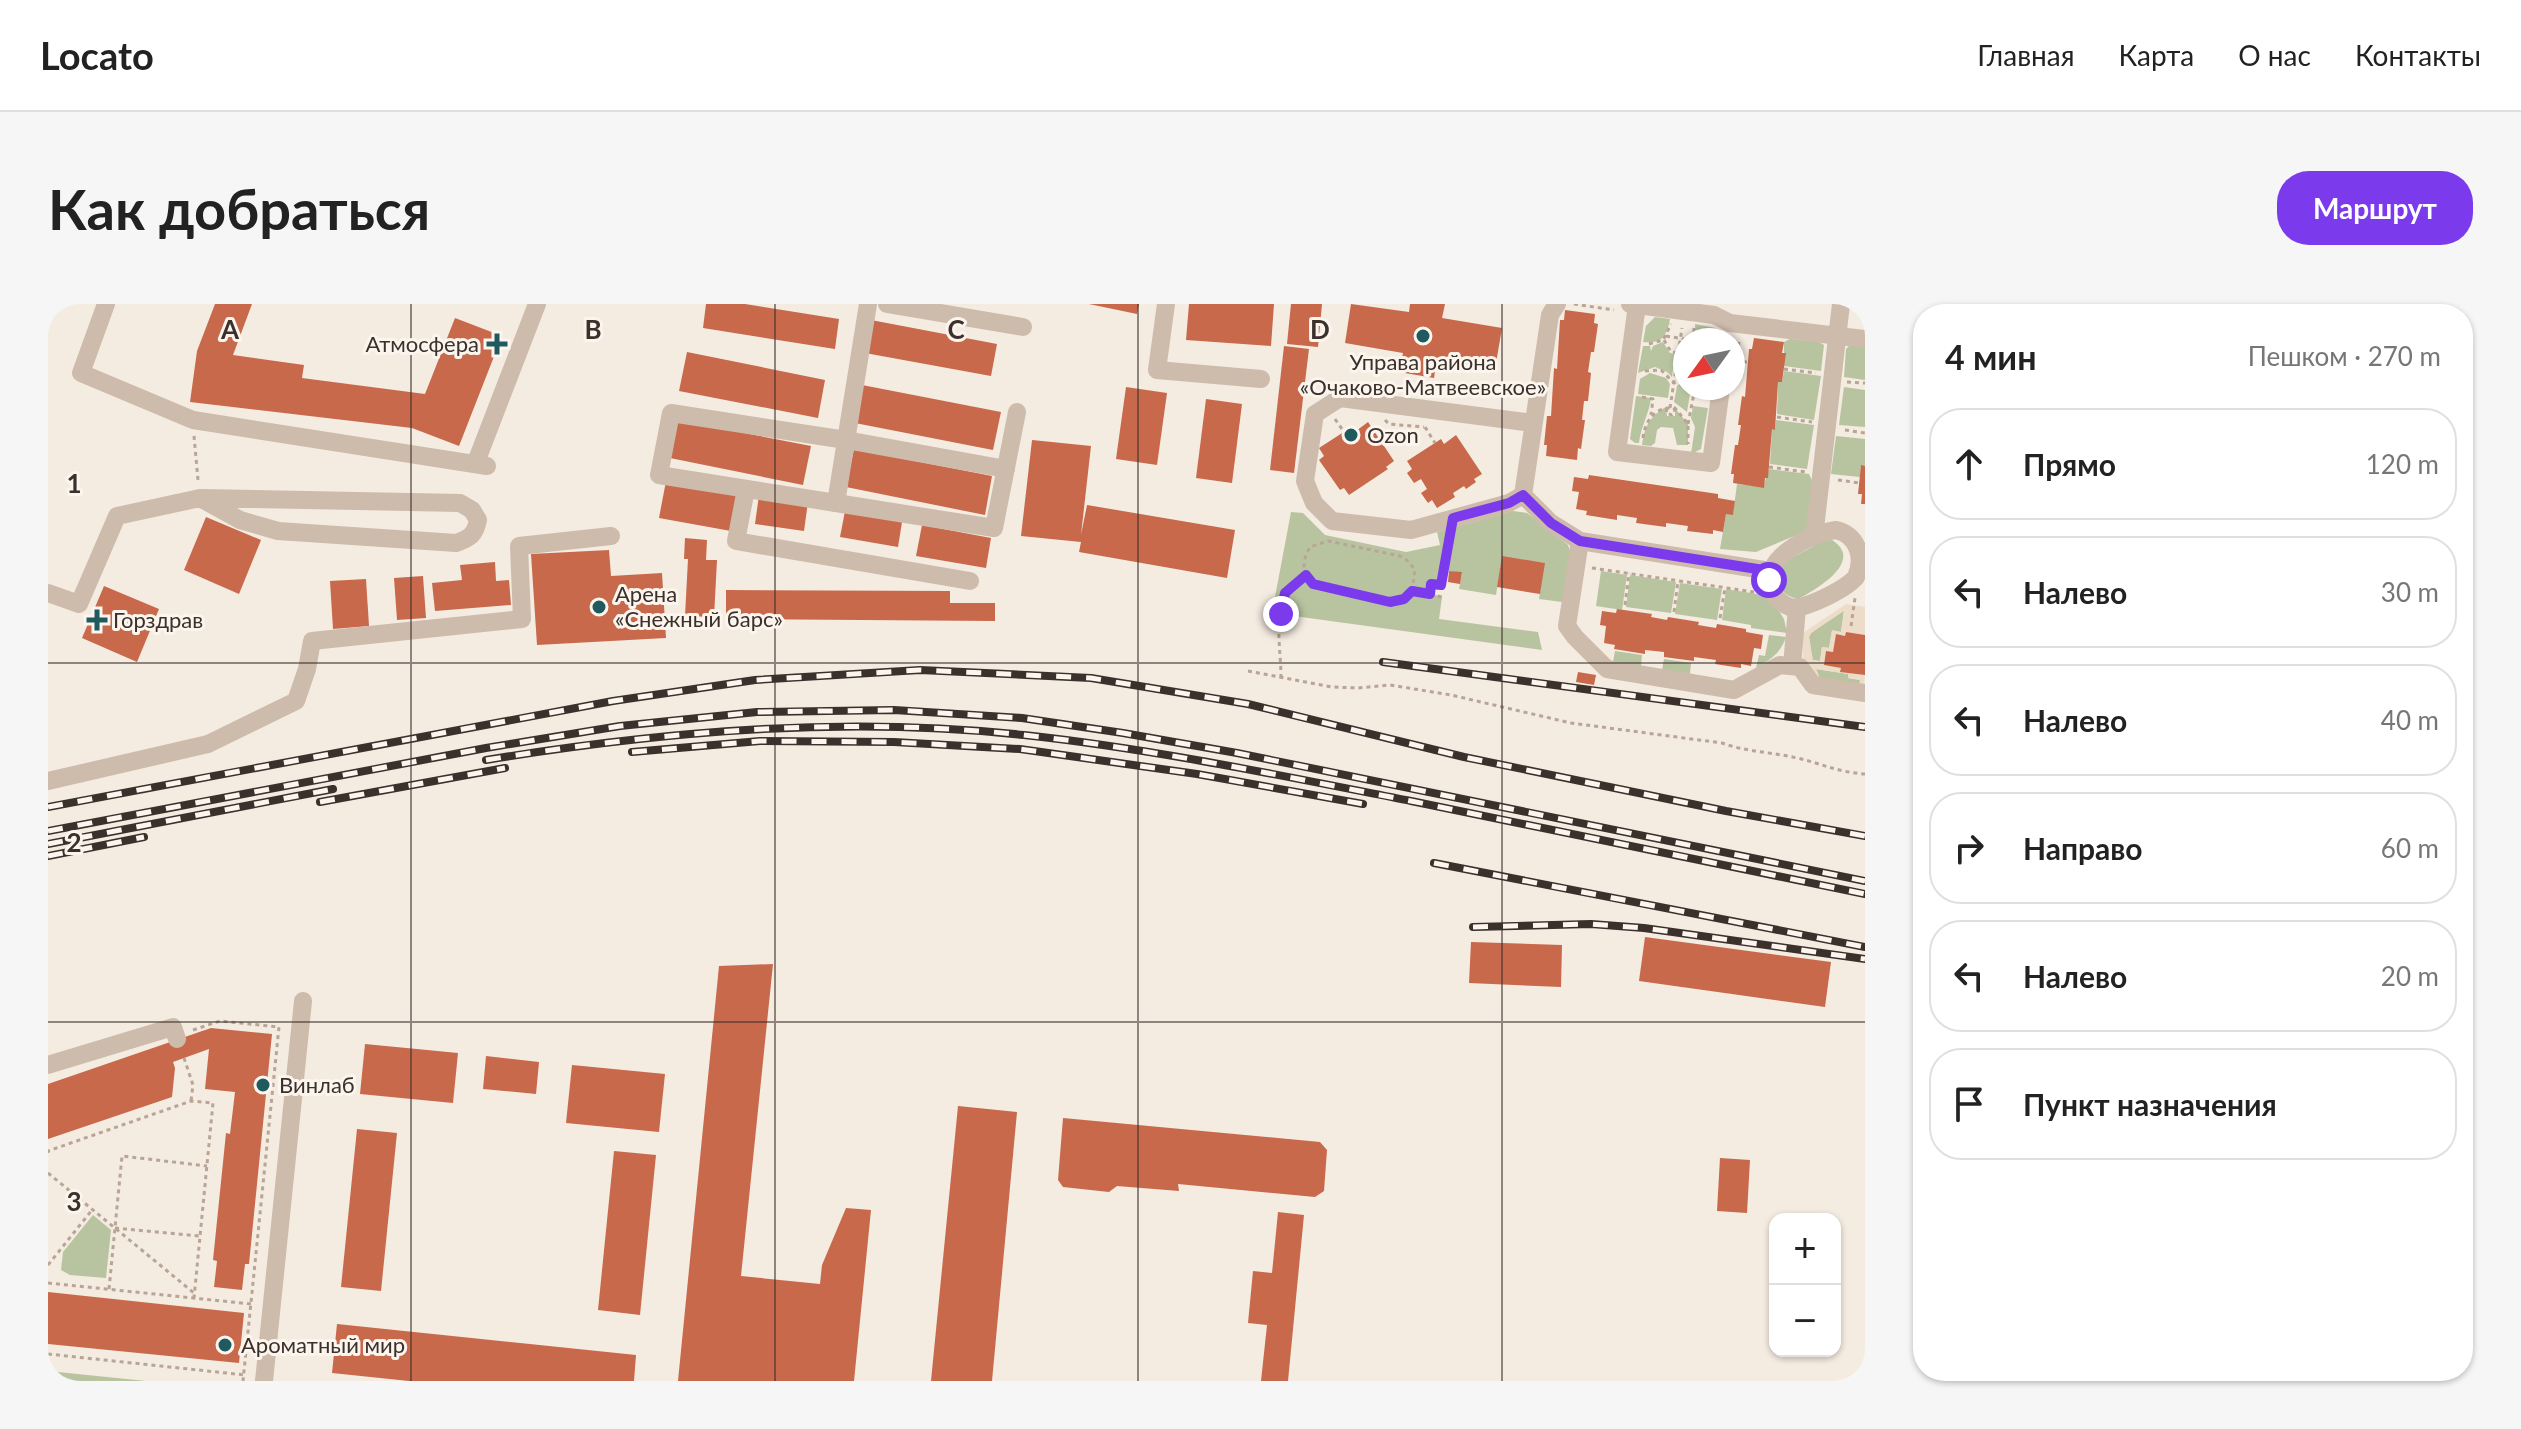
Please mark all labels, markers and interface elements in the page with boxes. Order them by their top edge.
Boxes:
text: Locato [40,32,154,78]
text: Главная [1977,38,2075,72]
text: Карта [2119,38,2194,72]
text: О нас [2238,38,2311,72]
text: Контакты [2355,38,2481,72]
button: Маршрут [2277,171,2473,245]
text: Как добраться [48,175,430,242]
text: A [220,313,240,345]
text: B [584,313,602,345]
text: C [947,313,965,345]
text: D [1310,313,1330,345]
marker: Управа района «Очаково-Матвеевское» [1414,327,1432,345]
north arrow [1673,328,1745,400]
place label: Атмосфера [366,330,479,357]
marker: Атмосфера [486,333,508,355]
text: 4 мин [1945,336,2037,377]
text: Пешком · 270 m [2248,340,2441,372]
place label: Управа района «Очаково-Матвеевское» [1300,348,1546,400]
place label: Ozon [1367,421,1419,448]
marker: Ozon [1342,426,1360,444]
icon: ahead [1947,442,1991,486]
text: Прямо [2023,446,2116,482]
text: 120 m [2366,448,2439,480]
text: 1 [66,467,82,499]
route start [1751,562,1787,598]
icon: left [1947,570,1991,614]
text: Налево [2023,574,2127,610]
text: 30 m [2381,576,2439,608]
place label: Арена «Снежный барс» [615,580,783,632]
route end [1263,596,1299,632]
marker: Арена «Снежный барс» [590,598,608,616]
place label: Горздрав [113,606,203,633]
marker: Горздрав [88,611,106,629]
icon: left [1947,698,1991,742]
text: Налево [2023,702,2127,738]
text: 40 m [2381,704,2439,736]
text: 2 [66,826,82,858]
icon: right [1947,826,1991,870]
text: Направо [2023,830,2143,866]
text: 60 m [2381,832,2439,864]
icon: left [1947,954,1991,998]
text: Налево [2023,958,2127,994]
text: 20 m [2381,960,2439,992]
place label: Винлаб [279,1071,355,1098]
marker: Винлаб [254,1076,272,1094]
icon: arrive [1947,1082,1991,1126]
text: Пункт назначения [2023,1086,2277,1122]
text: 3 [66,1185,82,1217]
map controls [1769,1213,1841,1357]
button: + [1769,1213,1841,1285]
button: − [1769,1285,1841,1357]
place label: Ароматный мир [241,1331,405,1358]
marker: Ароматный мир [216,1336,234,1354]

